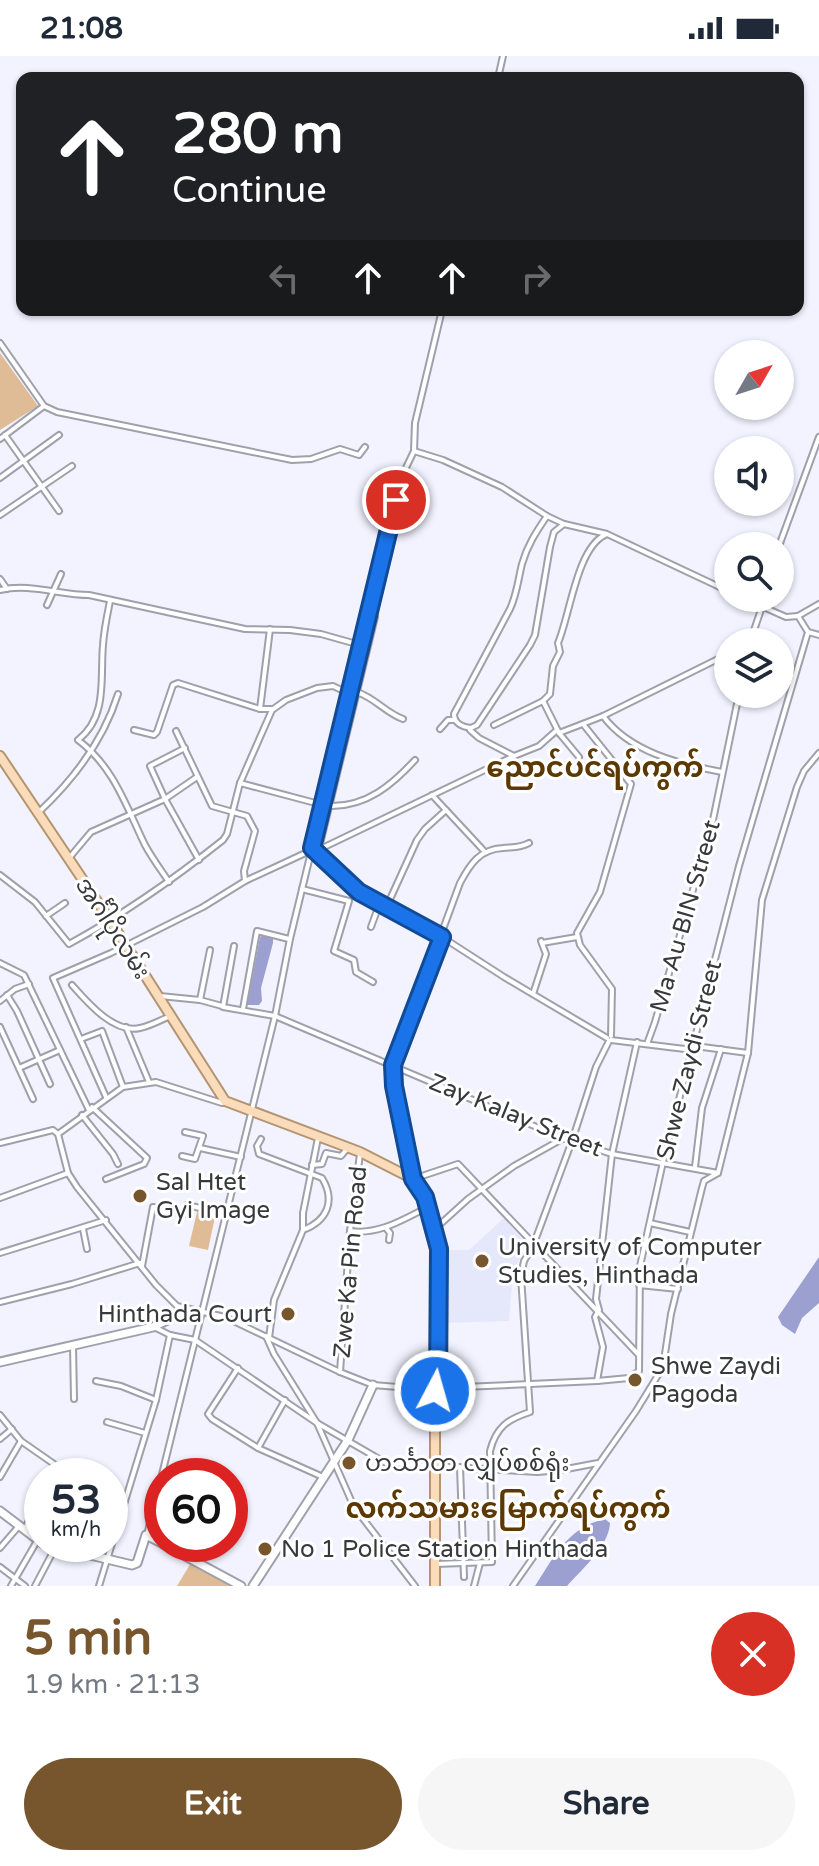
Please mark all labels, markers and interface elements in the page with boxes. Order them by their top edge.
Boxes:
text: 21:08 [40,10,123,47]
text: 280 m [172,101,343,168]
icon: ahead [40,104,144,208]
text: Continue [172,169,327,212]
icon: left [262,256,306,300]
icon: ahead [346,256,390,300]
icon: ahead [430,256,474,300]
icon: right [514,256,558,300]
north arrow [714,340,794,420]
map controls [714,340,794,708]
button: sound [714,436,794,516]
pin [362,466,430,534]
icon: arrive [374,478,418,522]
button: search [714,532,794,612]
button: layers [714,628,794,708]
district label: ညောင်ပင်ရပ်ကွက် [486,748,704,790]
street label: Ma Au BIN Street [644,817,727,1016]
street label: အင်္ဂါပိုလမ်း [66,871,158,987]
street label: Shwe Zaydi Street [651,957,728,1163]
street label: Zay Kalay Street [425,1068,607,1163]
street label: Zwe Ka Pin Road [328,1165,373,1359]
place label: Sal Htet Gyi Image [156,1168,270,1225]
marker: Sal Htet Gyi Image [131,1187,149,1205]
place label: University of Computer Studies, Hinthada [498,1233,762,1290]
marker: University of Computer Studies, Hinthada [473,1252,491,1270]
place label: Hinthada Court [98,1300,272,1329]
marker: Hinthada Court [279,1305,297,1323]
position arrow [393,1349,477,1433]
place label: Shwe Zaydi Pagoda [651,1352,781,1409]
marker: Shwe Zaydi Pagoda [626,1371,644,1389]
place label: ဟင်္သာတ လျှပ်စစ်ရုံး [365,1447,570,1482]
marker: ဟင်္သာတ လျှပ်စစ်ရုံး [340,1454,358,1472]
speed limit sign: 60 [144,1458,248,1562]
text: 53 [51,1476,101,1524]
district label: လက်သမားမြောက်ရပ်ကွက် [345,1489,671,1531]
text: km/h [51,1518,101,1542]
place label: No 1 Police Station Hinthada [281,1535,608,1564]
marker: No 1 Police Station Hinthada [256,1540,274,1558]
text: 5 min [24,1610,152,1668]
button: close [711,1612,795,1696]
text: 1.9 km · 21:13 [24,1669,201,1700]
button: Exit [24,1758,402,1850]
button: Share [418,1758,795,1850]

